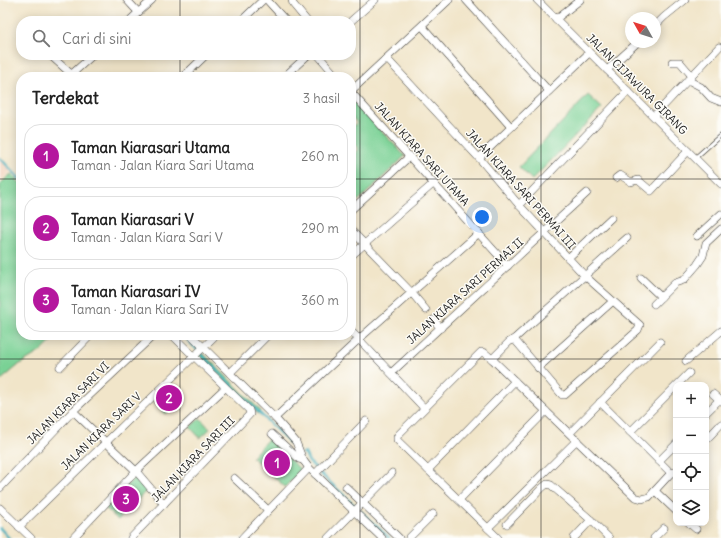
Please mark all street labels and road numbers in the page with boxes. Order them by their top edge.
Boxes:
street label: JALAN CIJAWURA GIRANG [584,31,690,137]
street label: JALAN KIARA SARI UTAMA [372,99,472,209]
street label: JALAN KIARA SARI PERMAI III [463,126,579,252]
street label: JALAN KIARA SARI PERMAI II [404,235,526,347]
street label: JALAN KIARA SARI VI [24,359,112,447]
street label: JALAN KIARA SARI V [58,390,144,472]
street label: JALAN KIARA SARI III [149,413,238,505]

